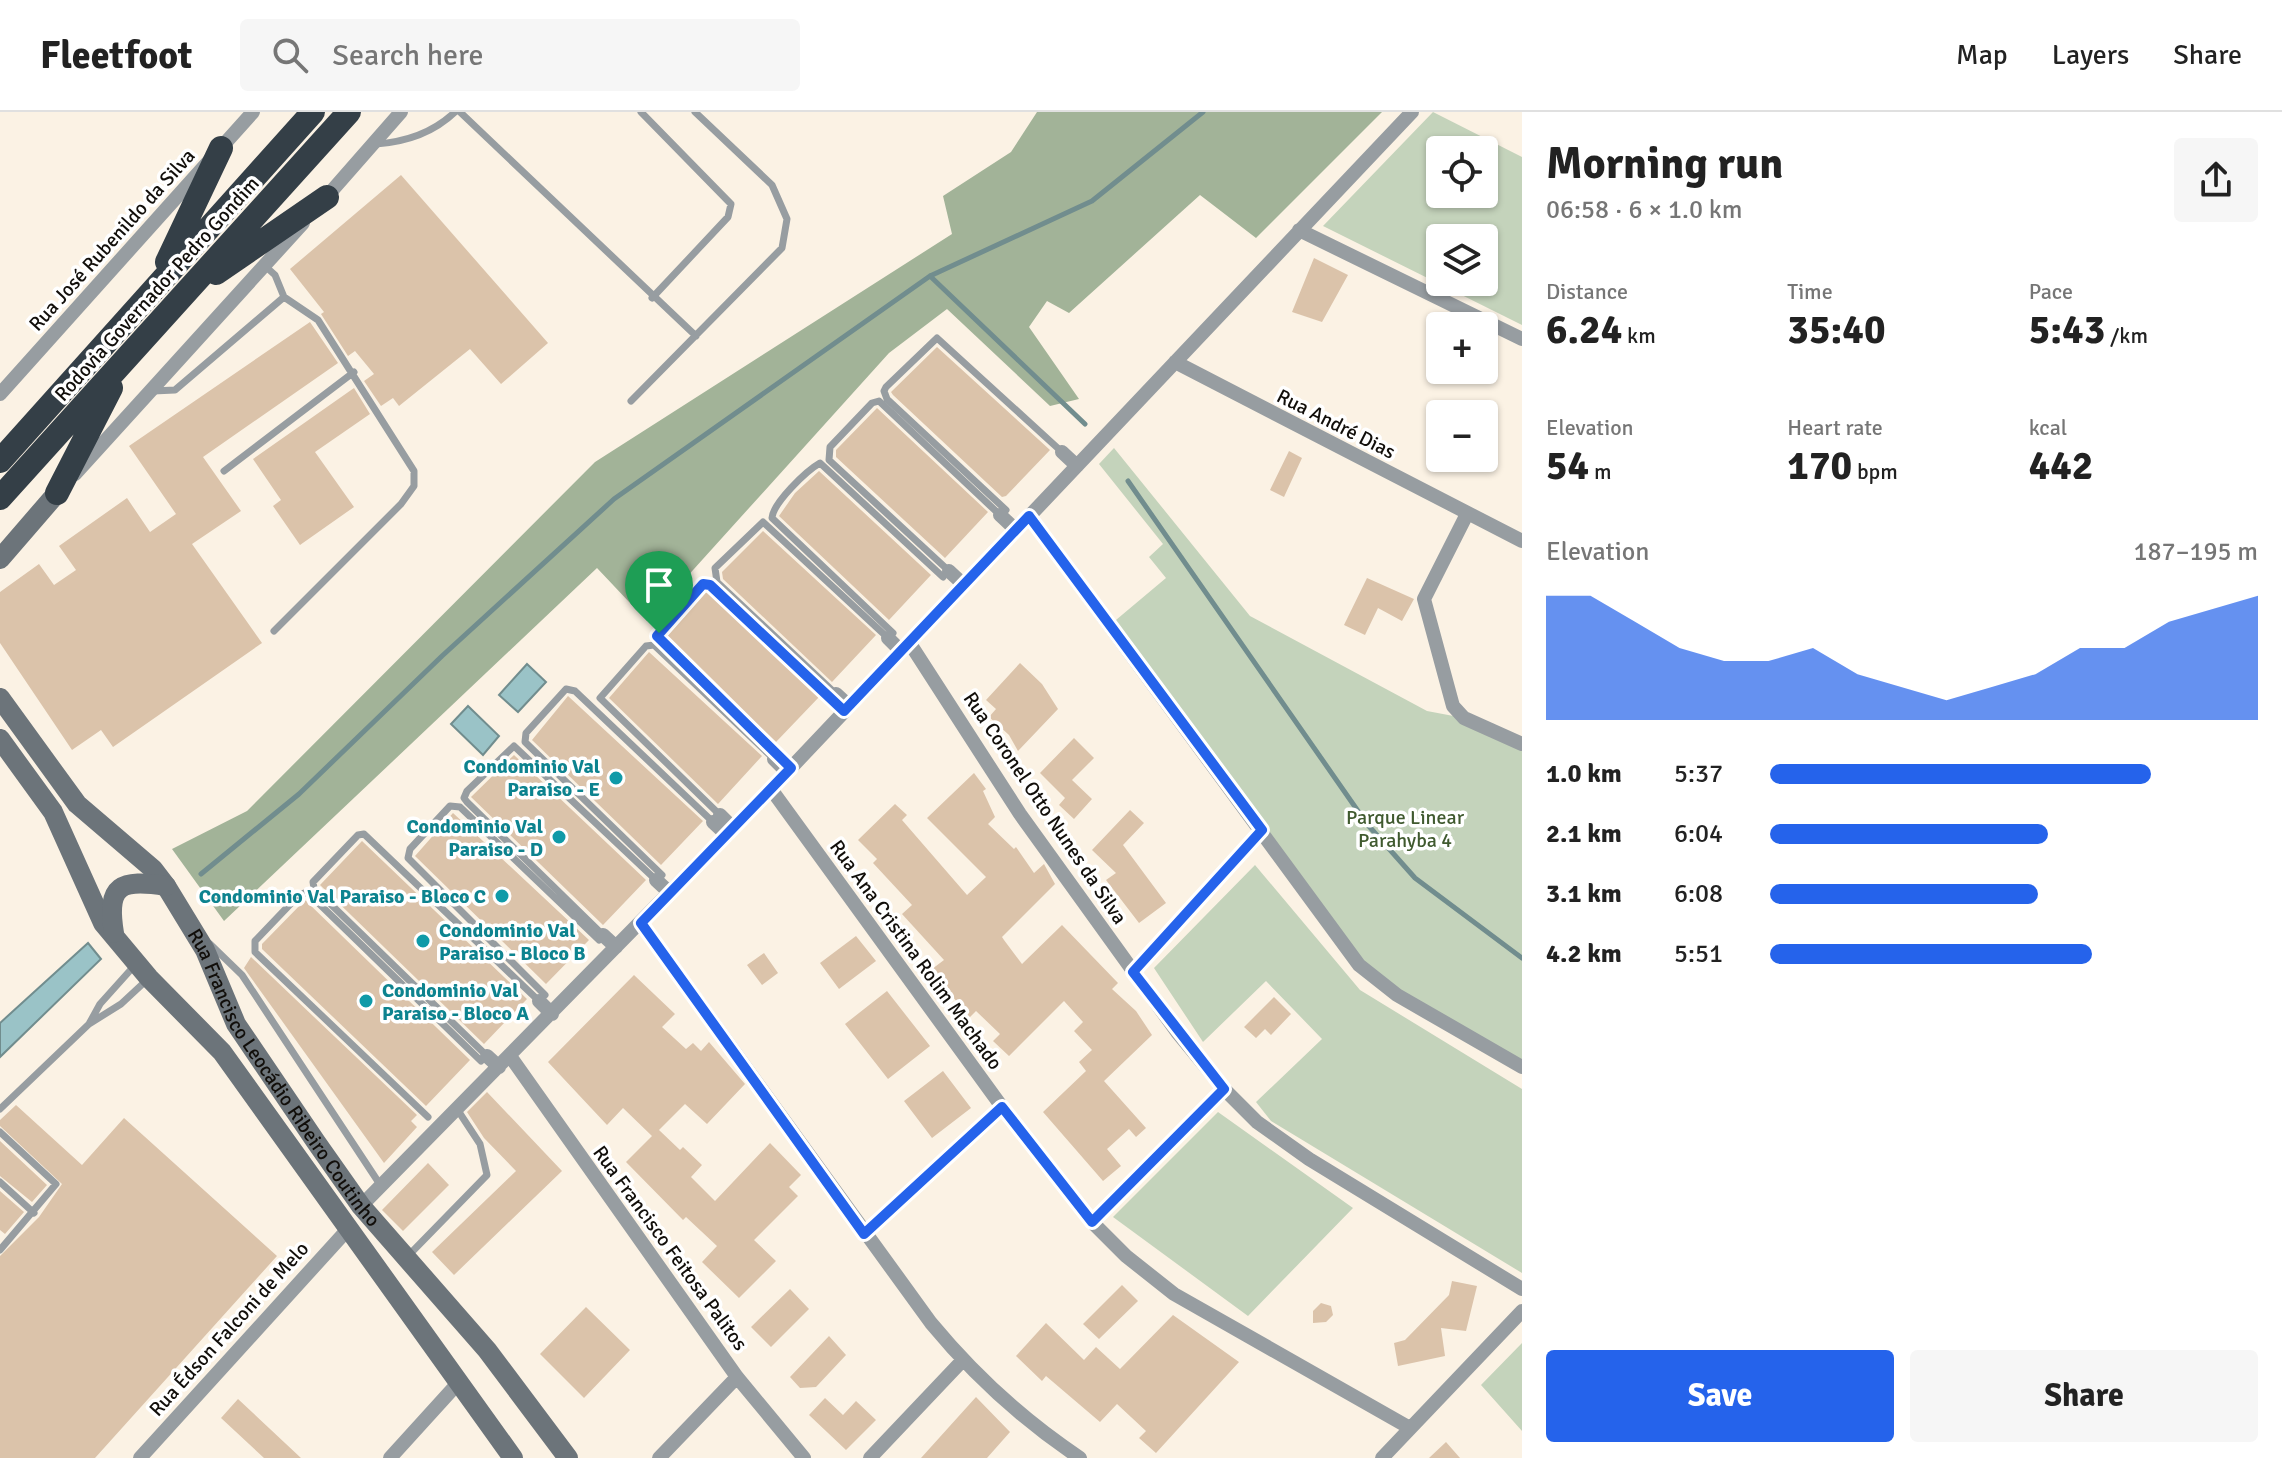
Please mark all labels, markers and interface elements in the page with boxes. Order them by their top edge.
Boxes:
search box [240,19,800,91]
text: Fleetfoot [40,32,192,79]
icon: search [268,33,312,77]
text: Search here [332,37,484,74]
text: Map [1956,38,2008,72]
text: Layers [2052,38,2129,72]
text: Share [2173,38,2242,72]
map controls [1426,136,1498,472]
button: locate [1426,136,1498,208]
text: Morning run [1546,137,1783,191]
button: share [2174,138,2258,222]
street label: Rua José Rubenildo da Silva [24,144,200,336]
street label: Rodovia Governador Pedro Gondim [49,171,265,407]
text: 06:58 · 6 × 1.0 km [1546,194,1742,226]
button: layers [1426,224,1498,296]
text: Distance [1546,278,1628,305]
text: Time [1787,278,1833,305]
text: Pace [2029,278,2073,305]
text: 6.24 [1546,305,1622,355]
text: 35:40 [1787,305,1886,355]
text: 5:43 [2029,305,2105,355]
button: + [1426,312,1498,384]
text: km [1622,322,1656,349]
text: /km [2105,322,2148,349]
street label: Rua André Dias [1273,383,1400,465]
button: − [1426,400,1498,472]
text: Elevation [1546,414,1634,441]
text: Heart rate [1787,414,1883,441]
text: kcal [2029,414,2067,441]
text: 54 [1546,441,1589,491]
text: 170 [1787,441,1852,491]
text: 442 [2029,441,2093,491]
text: m [1589,458,1612,485]
text: bpm [1852,458,1898,485]
text: Elevation [1546,536,1650,568]
text: 187–195 m [2134,536,2258,568]
pin [625,551,693,633]
icon: arrive [637,563,681,607]
street label: Rua Coronel Otto Nunes da Silva [958,687,1132,929]
place label: Condominio Val Paraiso - E [464,754,600,802]
text: 1.0 km [1546,758,1622,790]
text: 5:37 [1674,758,1723,790]
marker: Condominio Val Paraiso - E [607,769,625,787]
park label: Parque Linear Parahyba 4 [1346,805,1465,853]
place label: Condominio Val Paraiso - D [407,814,543,862]
text: 2.1 km [1546,818,1622,850]
text: 6:04 [1674,818,1723,850]
marker: Condominio Val Paraiso - D [550,828,568,846]
street label: Rua Ana Cristina Rolim Machado [824,835,1008,1075]
text: 3.1 km [1546,878,1622,910]
text: 6:08 [1674,878,1723,910]
place label: Condominio Val Paraiso - Bloco C [199,884,486,909]
marker: Condominio Val Paraiso - Bloco C [493,887,511,905]
place label: Condominio Val Paraiso - Bloco B [439,918,586,966]
street label: Rua Francisco Leocádio Ribeiro Coutinho [182,924,386,1232]
marker: Condominio Val Paraiso - Bloco B [414,932,432,950]
text: 4.2 km [1546,938,1622,970]
text: 5:51 [1674,938,1723,970]
place label: Condominio Val Paraiso - Bloco A [382,978,529,1026]
marker: Condominio Val Paraiso - Bloco A [357,992,375,1010]
street label: Rua Francisco Feitosa Palitos [587,1141,753,1355]
street label: Rua Édson Falconi de Melo [144,1236,314,1422]
button: Save [1546,1350,1894,1442]
button: Share [1910,1350,2258,1442]

